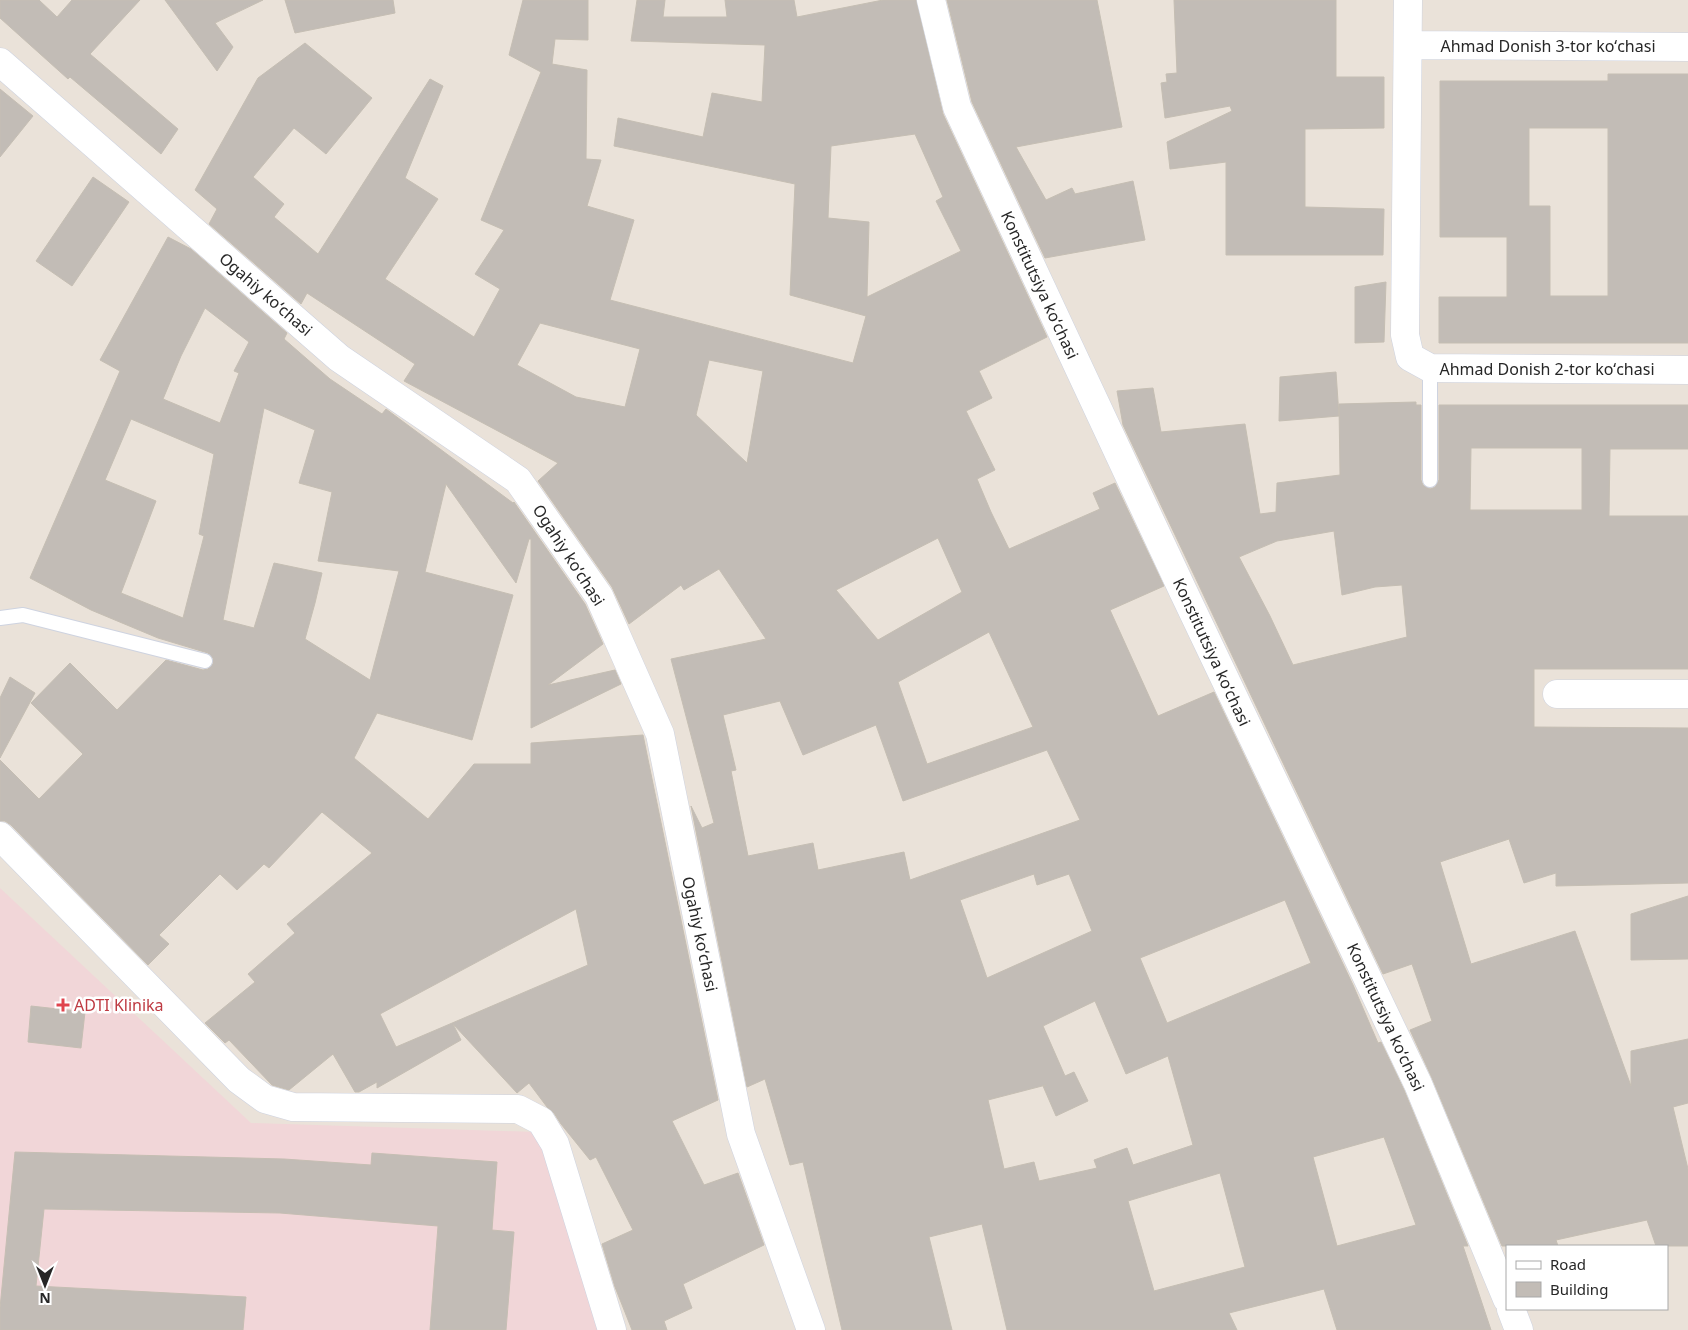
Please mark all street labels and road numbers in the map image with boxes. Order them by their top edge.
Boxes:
street label: Ahmad Donish 3-tor koʻchasi [1440,35,1656,57]
street label: Konstitutsiya koʻchasi [996,207,1084,363]
street label: Ogahiy koʻchasi [215,247,317,341]
street label: Ahmad Donish 2-tor koʻchasi [1439,358,1655,380]
street label: Ogahiy koʻchasi [528,500,610,610]
street label: Konstitutsiya koʻchasi [1168,574,1256,730]
street label: Ogahiy koʻchasi [677,874,723,994]
street label: Konstitutsiya koʻchasi [1342,939,1430,1095]

